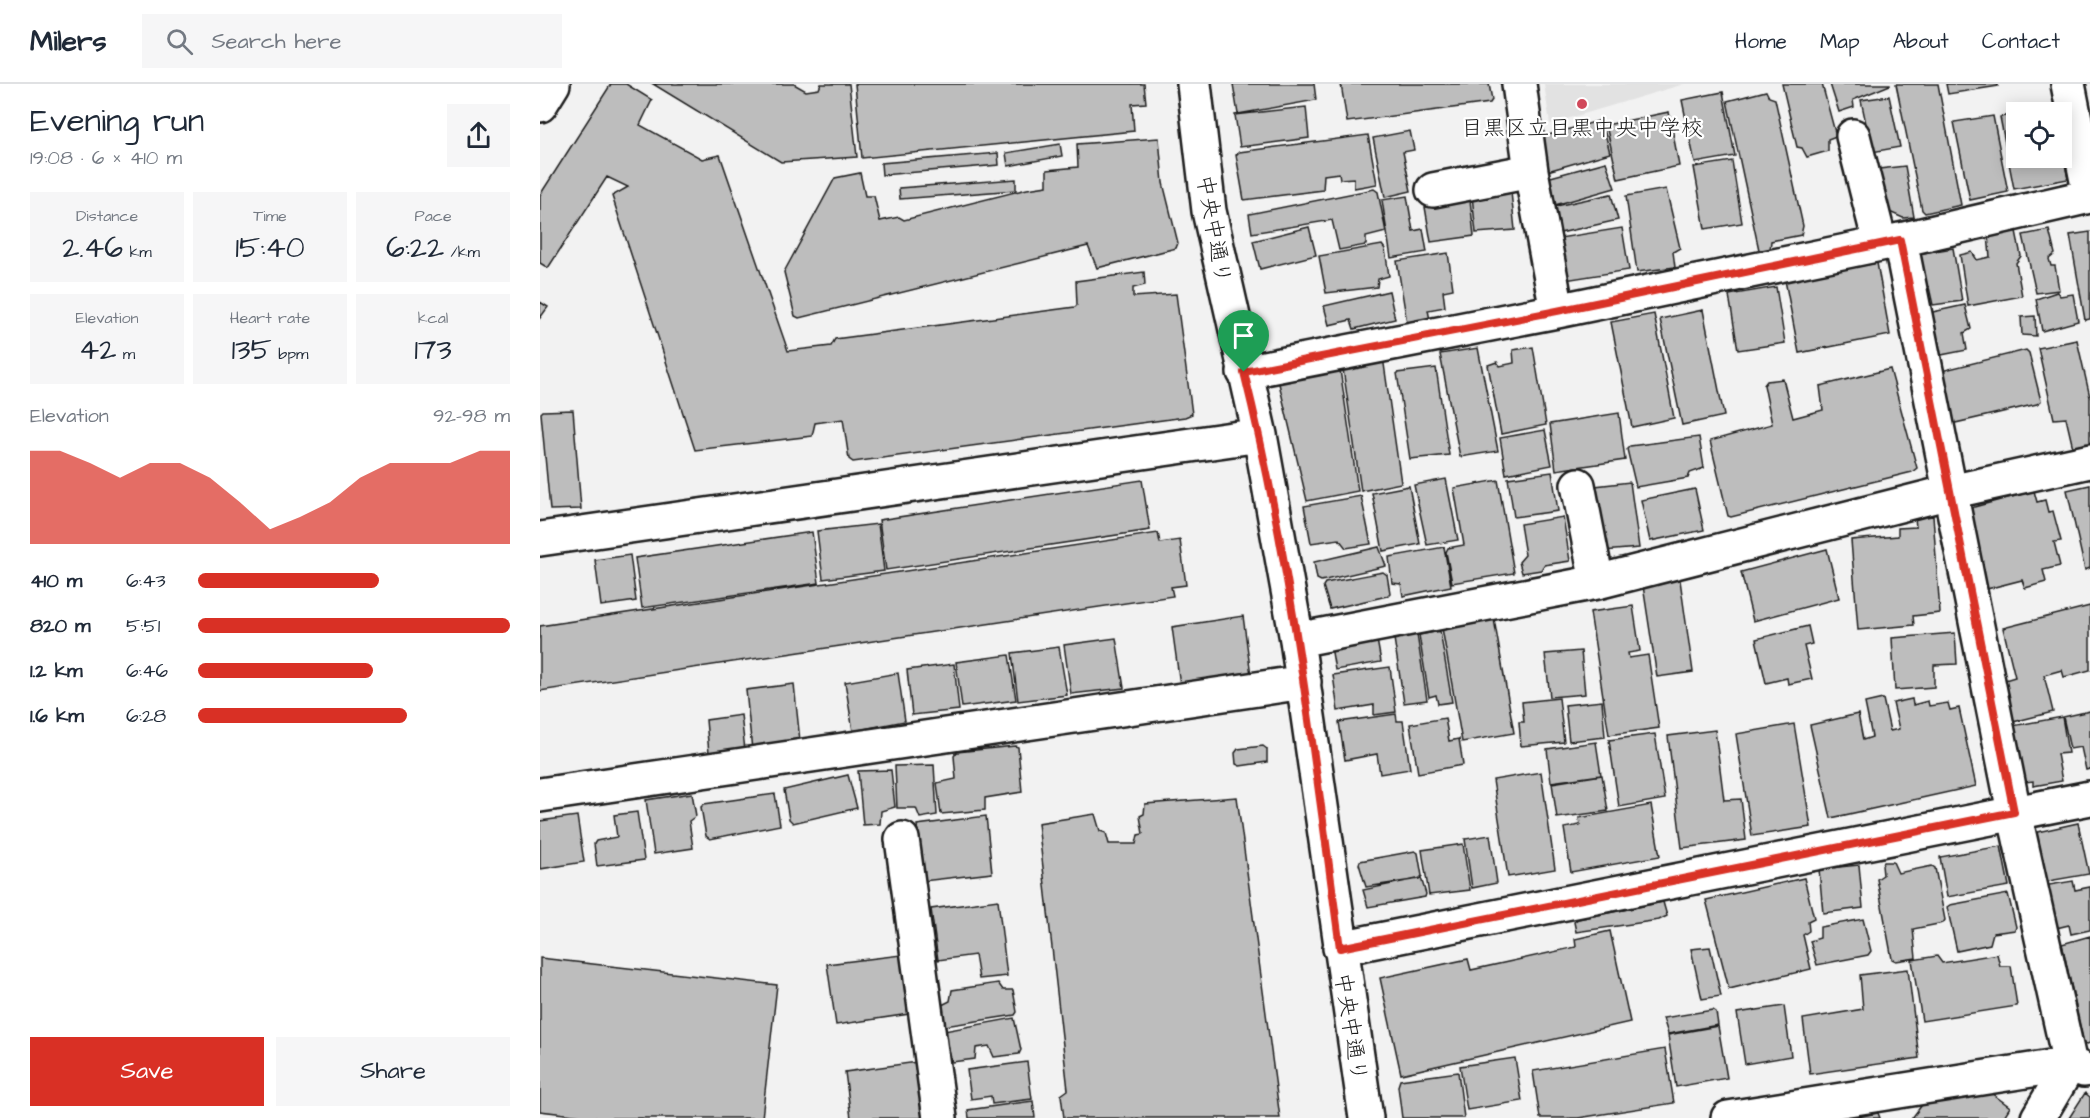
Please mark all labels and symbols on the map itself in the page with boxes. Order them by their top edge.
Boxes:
marker: 目黒区立目黒中央中学校 [1575,97,1589,111]
place label: 目黒区立目黒中央中学校 [1461,113,1703,144]
street label: 中央中通り [1189,172,1238,286]
pin [1218,310,1269,372]
street label: 中央中通り [1327,970,1374,1084]

